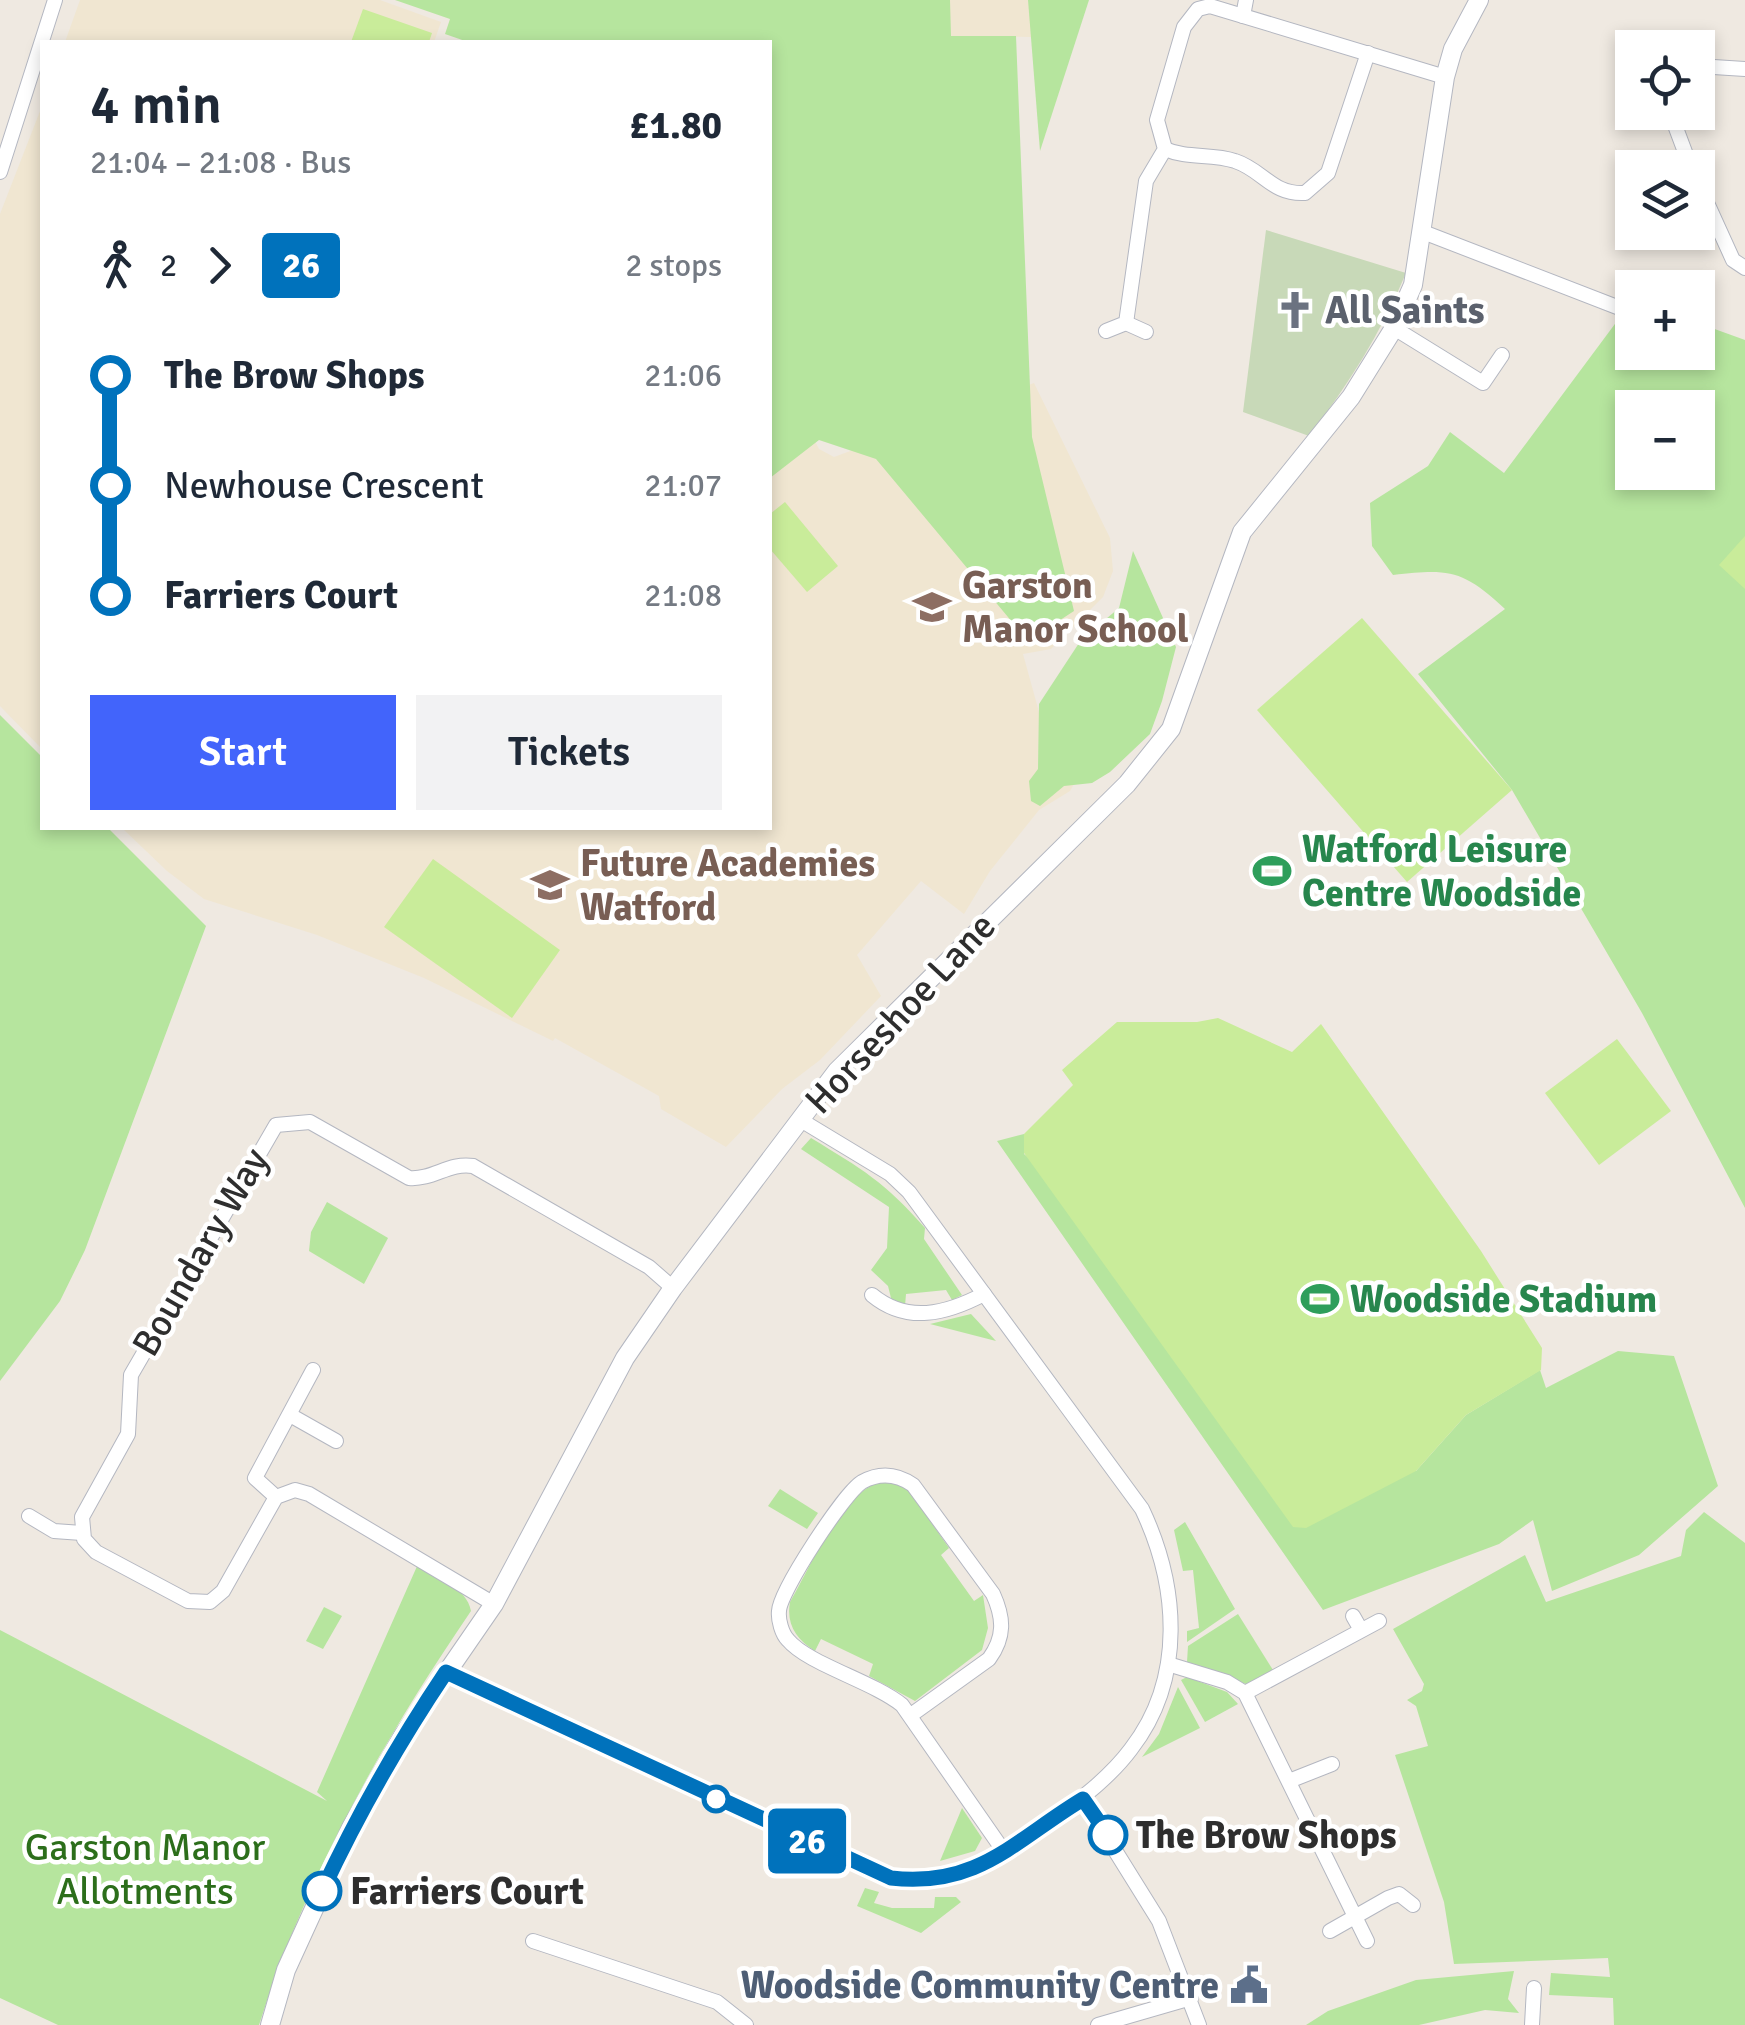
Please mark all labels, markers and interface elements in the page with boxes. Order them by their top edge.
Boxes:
map controls [1615,30,1715,490]
button: locate [1615,30,1715,130]
text: 4 min [90,71,222,139]
text: £1.80 [629,102,722,149]
text: 21:04 – 21:08 · Bus [90,143,351,182]
button: layers [1615,150,1715,250]
icon: walk [90,238,145,293]
icon: forward [192,238,247,293]
text: 26 [282,244,320,287]
text: 2 [160,246,177,285]
text: 2 stops [625,246,722,285]
button: + [1615,270,1715,370]
place label: All Saints [1325,287,1485,334]
church icon: All Saints [1274,289,1316,331]
text: The Brow Shops [164,352,425,399]
text: 21:06 [644,356,722,395]
button: − [1615,390,1715,490]
text: Newhouse Crescent [164,462,484,509]
text: 21:07 [644,466,722,505]
place label: Garston Manor School [962,562,1189,653]
text: Farriers Court [164,572,398,619]
text: 21:08 [644,576,722,615]
school or university icon: Garston Manor School [911,586,953,628]
button: Start [90,695,396,810]
button: Tickets [416,695,722,810]
place label: Watford Leisure Centre Woodside [1302,826,1581,917]
place label: Future Academies Watford [580,840,875,931]
sports icon: Watford Leisure Centre Woodside [1251,850,1293,892]
school or university icon: Future Academies Watford [529,864,571,906]
street label: Horseshoe Lane [795,903,1006,1124]
street label: Boundary Way [122,1140,279,1365]
place label: Woodside Stadium [1350,1276,1657,1323]
sports icon: Woodside Stadium [1299,1278,1341,1320]
unlabelled marker [703,1786,729,1812]
line badge: 26 [762,1808,852,1874]
place label: The Brow Shops [1136,1812,1397,1859]
marker: The Brow Shops [1089,1816,1127,1854]
text: 26 [788,1820,826,1863]
park label: Garston Manor Allotments [25,1824,265,1915]
place label: Farriers Court [350,1868,584,1915]
marker: Farriers Court [303,1872,341,1910]
place label: Woodside Community Centre [741,1962,1219,2009]
public building icon: Woodside Community Centre [1228,1964,1270,2006]

